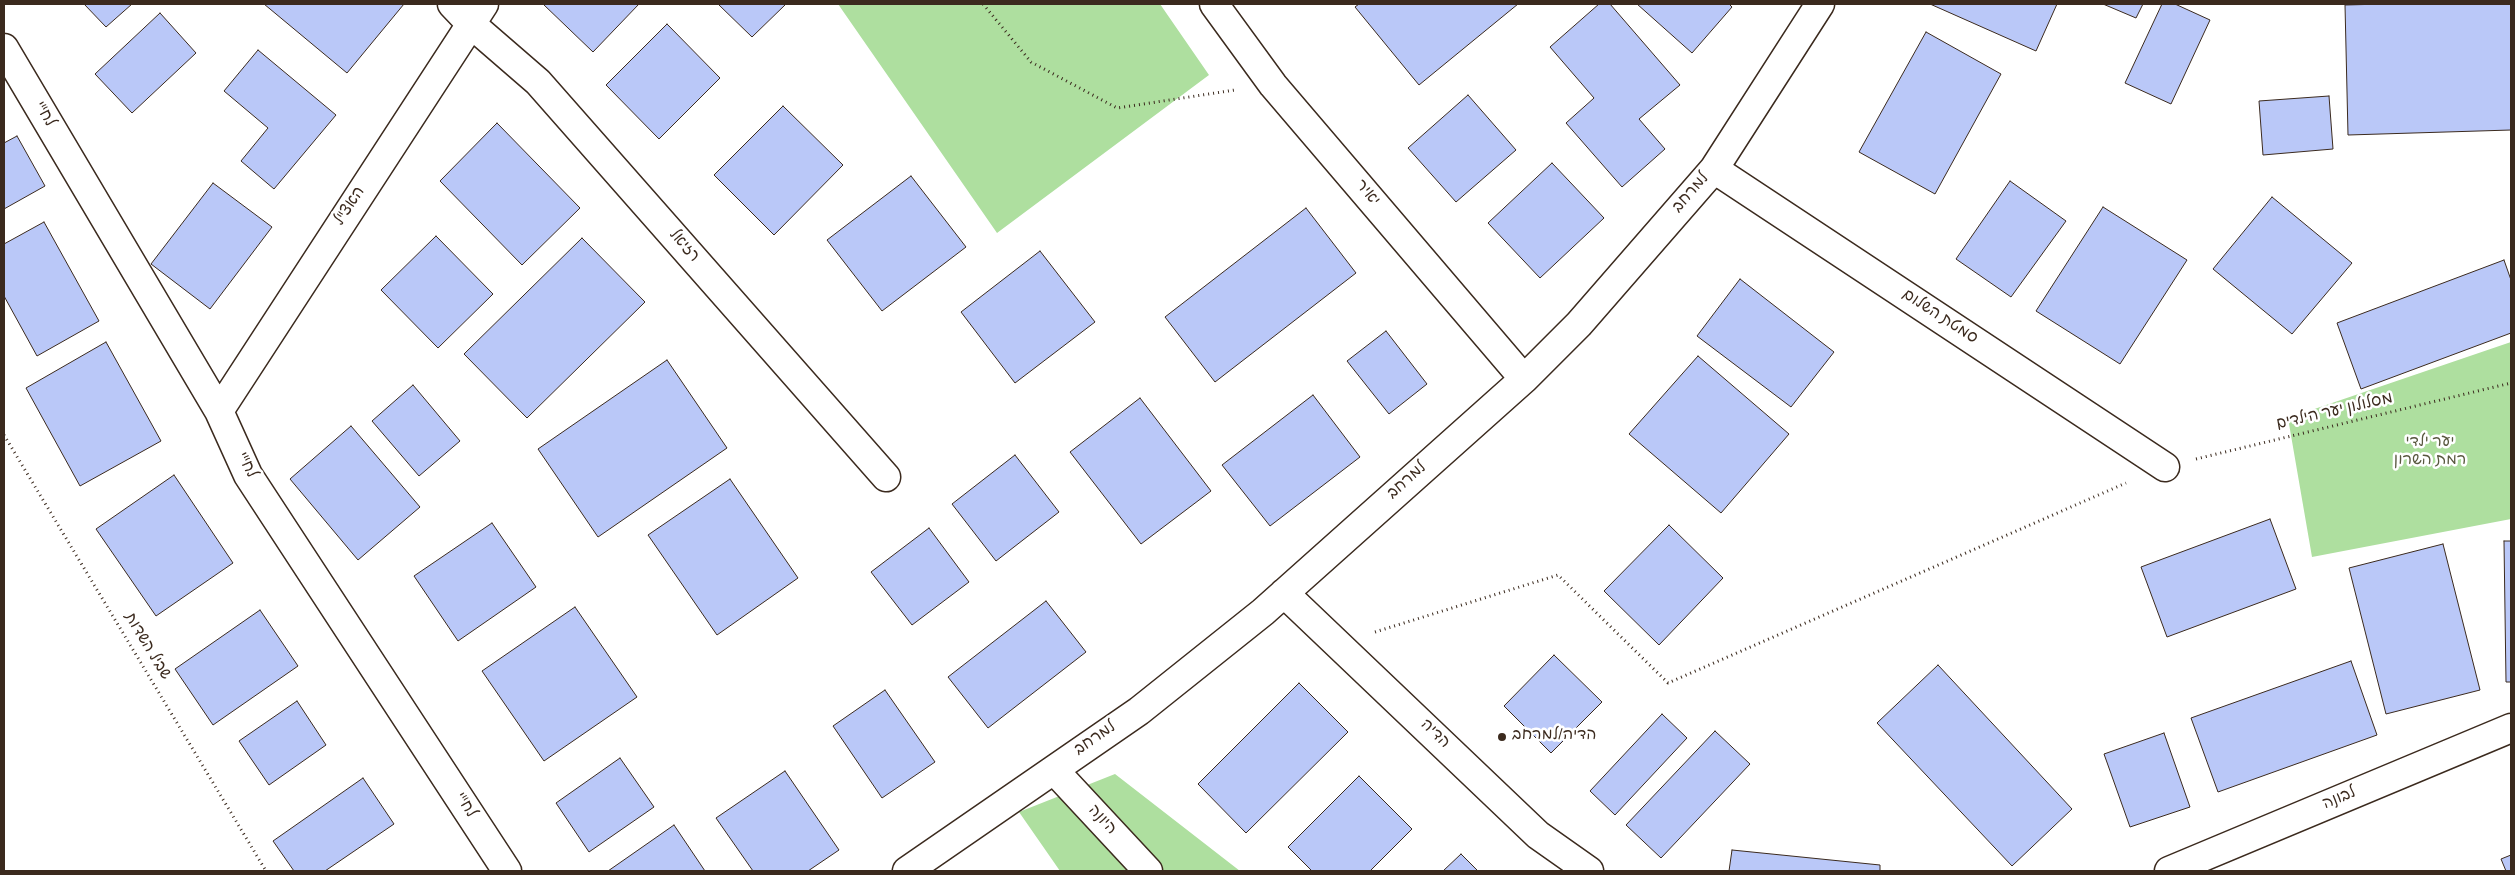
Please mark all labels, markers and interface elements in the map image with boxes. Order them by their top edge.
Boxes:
street label: לח"י [28,99,58,131]
street label: למרחב [1670,170,1714,218]
street label: יאיר [1350,177,1382,211]
street label: האצ"ל [331,184,371,230]
street label: רזיאל [664,227,702,267]
street label: סמטת השלום [1898,286,1980,350]
street label: מסלולון יער הילדים [2275,390,2395,436]
park label: יער ילדי רמת השרון [2394,434,2466,472]
street label: לח"י [231,450,259,482]
street label: למרחב [1384,459,1432,505]
street label: שביל השדות [119,610,173,684]
street label: הדיה [1415,716,1453,754]
street label: למרחב [1072,719,1120,761]
place label: הדיה/למרחב [1512,727,1597,747]
marker: הדיה/למרחב [1496,731,1508,743]
street label: לבונה [2320,784,2360,816]
street label: לח"י [449,790,479,822]
street label: היונה [1082,802,1120,840]

